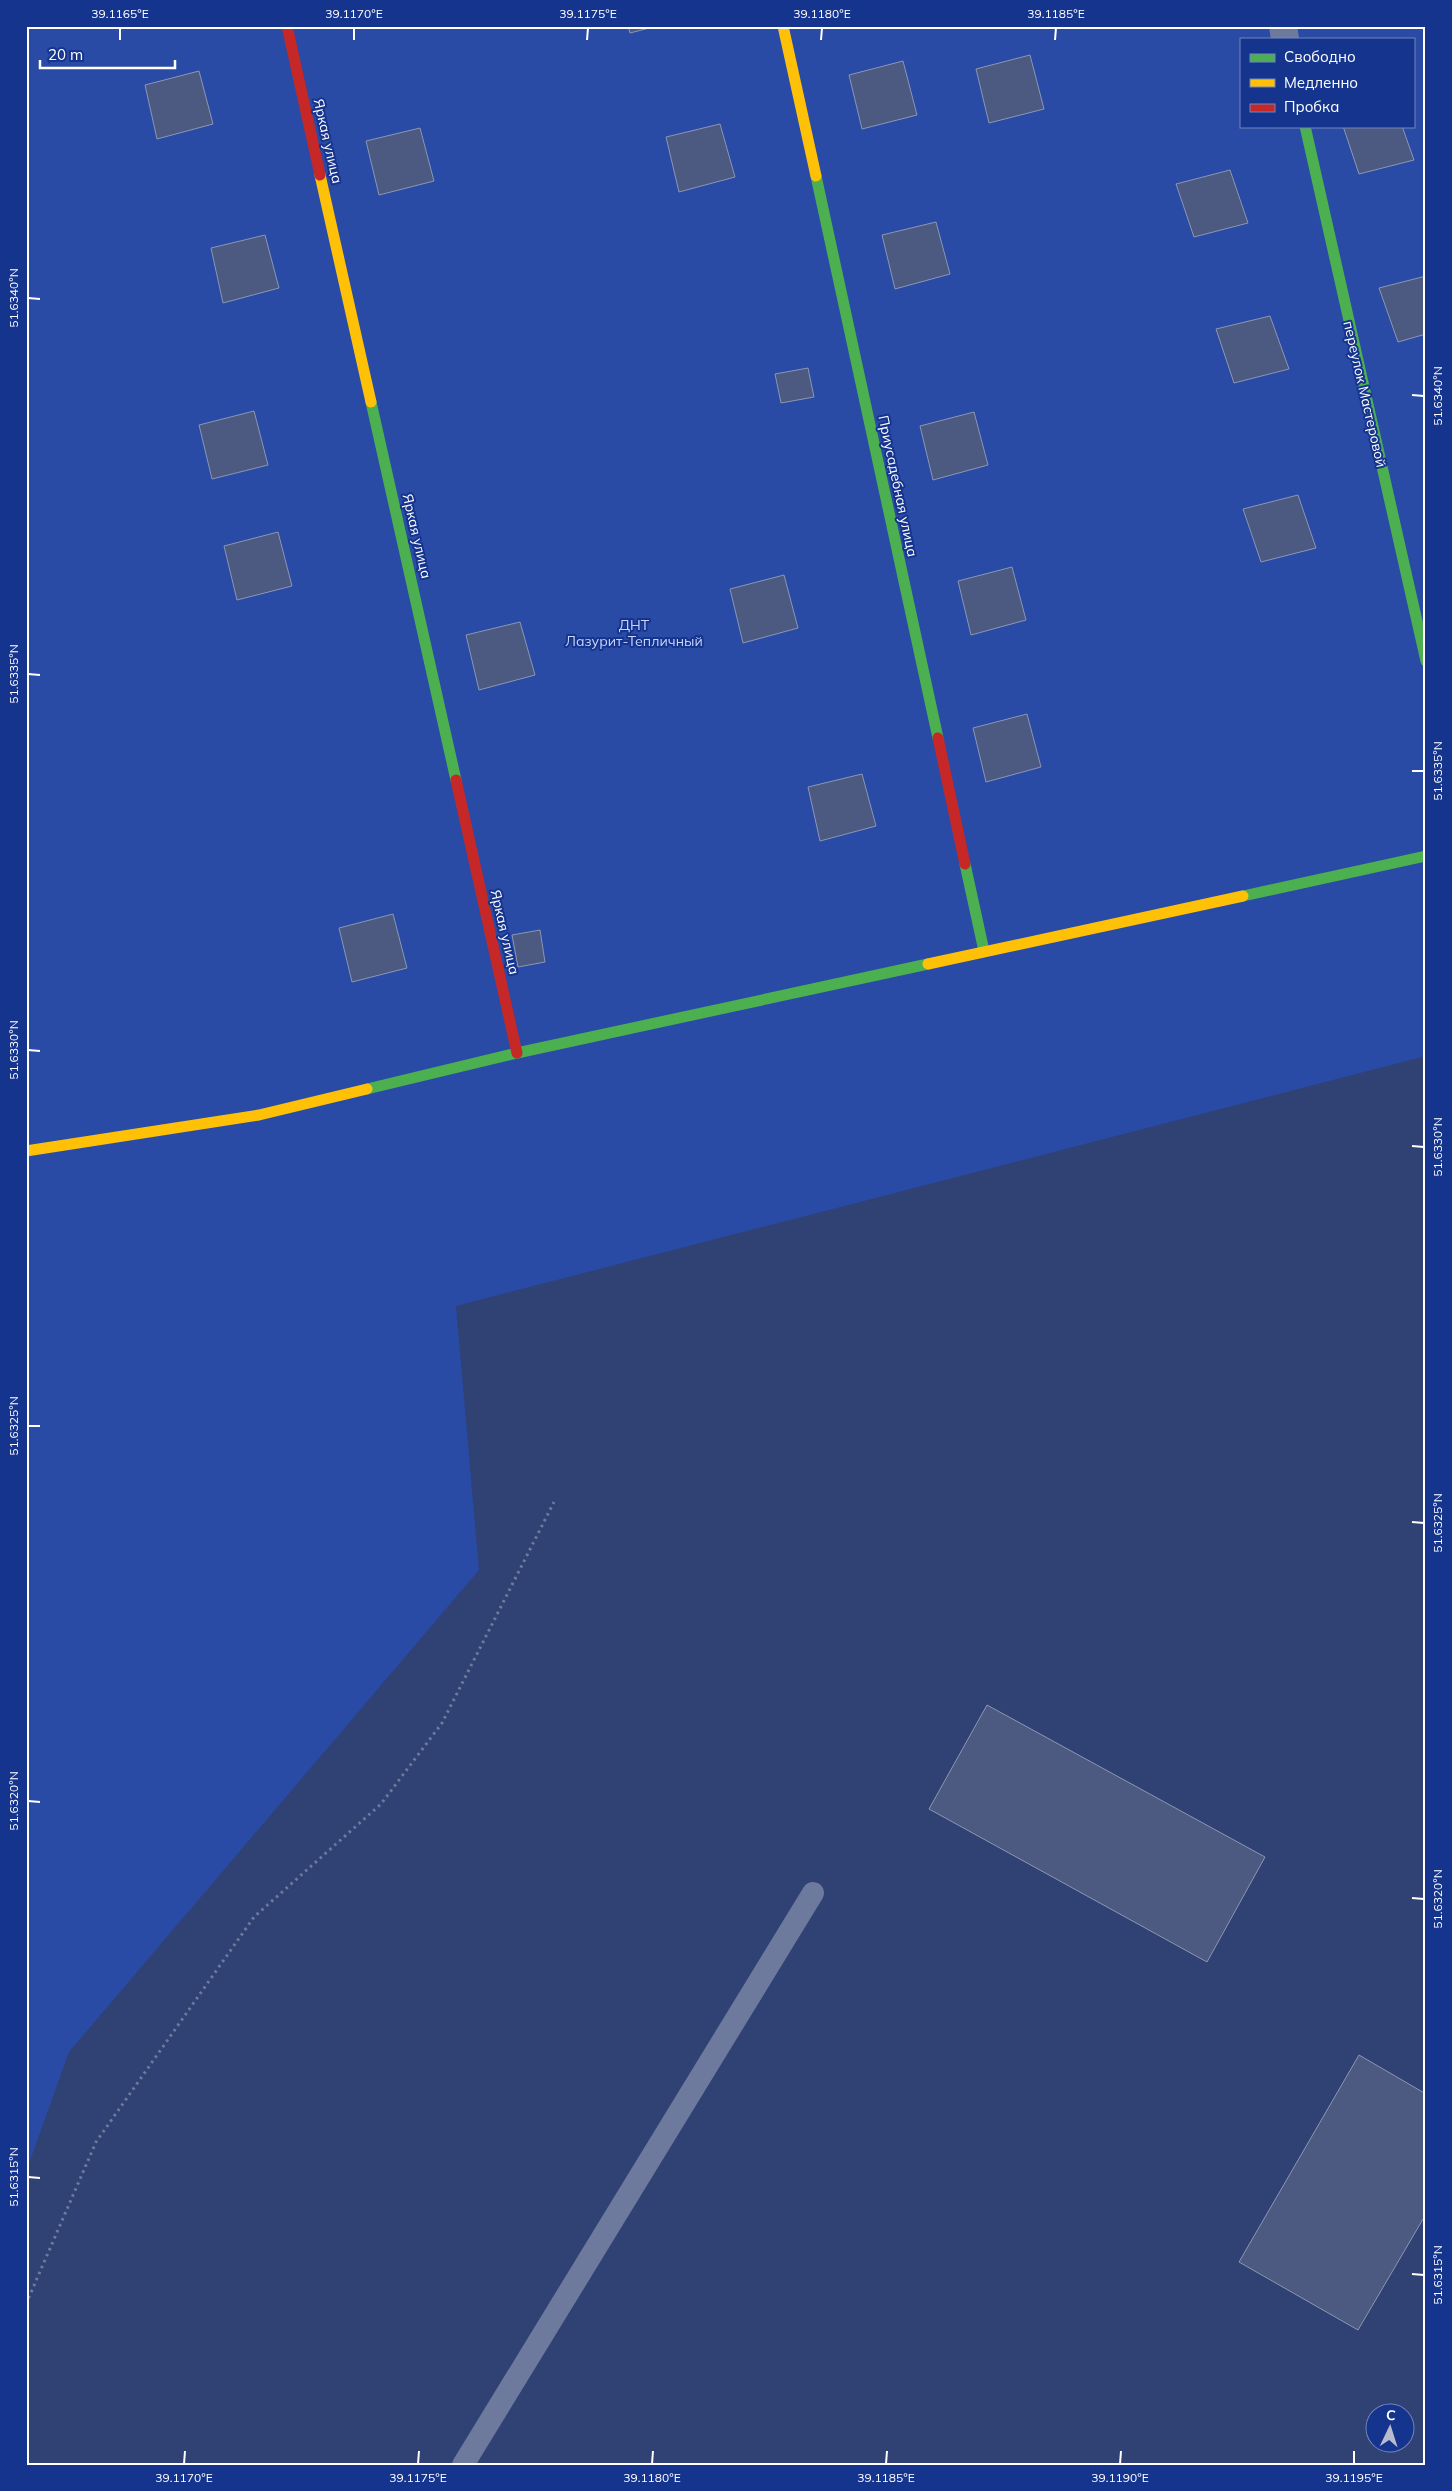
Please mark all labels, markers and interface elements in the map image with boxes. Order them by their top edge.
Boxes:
text: 39.1165°E [91,6,149,21]
text: 39.1170°E [325,6,383,21]
text: 39.1175°E [559,6,617,21]
text: 39.1180°E [793,6,851,21]
text: 39.1185°E [1027,6,1085,21]
scale bar [40,38,175,70]
legend [1240,38,1414,128]
text: 20 m [48,45,83,64]
text: Свободно [1284,47,1356,66]
text: Медленно [1284,73,1358,92]
street label: Яркая улица [310,97,346,185]
text: Пробка [1284,97,1339,116]
text: 51.6340°N [6,268,21,328]
street label: переулок Мастеровой [1339,319,1391,469]
text: 51.6340°N [1430,366,1445,426]
street label: Приусадебная улица [874,414,922,558]
street label: Яркая улица [399,492,435,580]
park label: ДНТ Лазурит-Тепличный [565,616,703,650]
text: 51.6335°N [6,644,21,704]
text: 51.6335°N [1430,741,1445,801]
street label: Яркая улица [487,888,523,976]
text: 51.6330°N [6,1020,21,1080]
text: 51.6330°N [1430,1117,1445,1177]
text: 51.6325°N [6,1396,21,1456]
text: 51.6325°N [1430,1493,1445,1553]
text: 51.6320°N [6,1771,21,1831]
text: 51.6320°N [1430,1869,1445,1929]
text: 51.6315°N [6,2147,21,2207]
text: 51.6315°N [1430,2245,1445,2305]
north arrow [1364,2404,1414,2454]
text: С [1385,2406,1396,2424]
text: 39.1170°E [155,2470,213,2485]
text: 39.1175°E [389,2470,447,2485]
text: 39.1180°E [623,2470,681,2485]
text: 39.1185°E [857,2470,915,2485]
text: 39.1190°E [1091,2470,1149,2485]
text: 39.1195°E [1325,2470,1383,2485]

